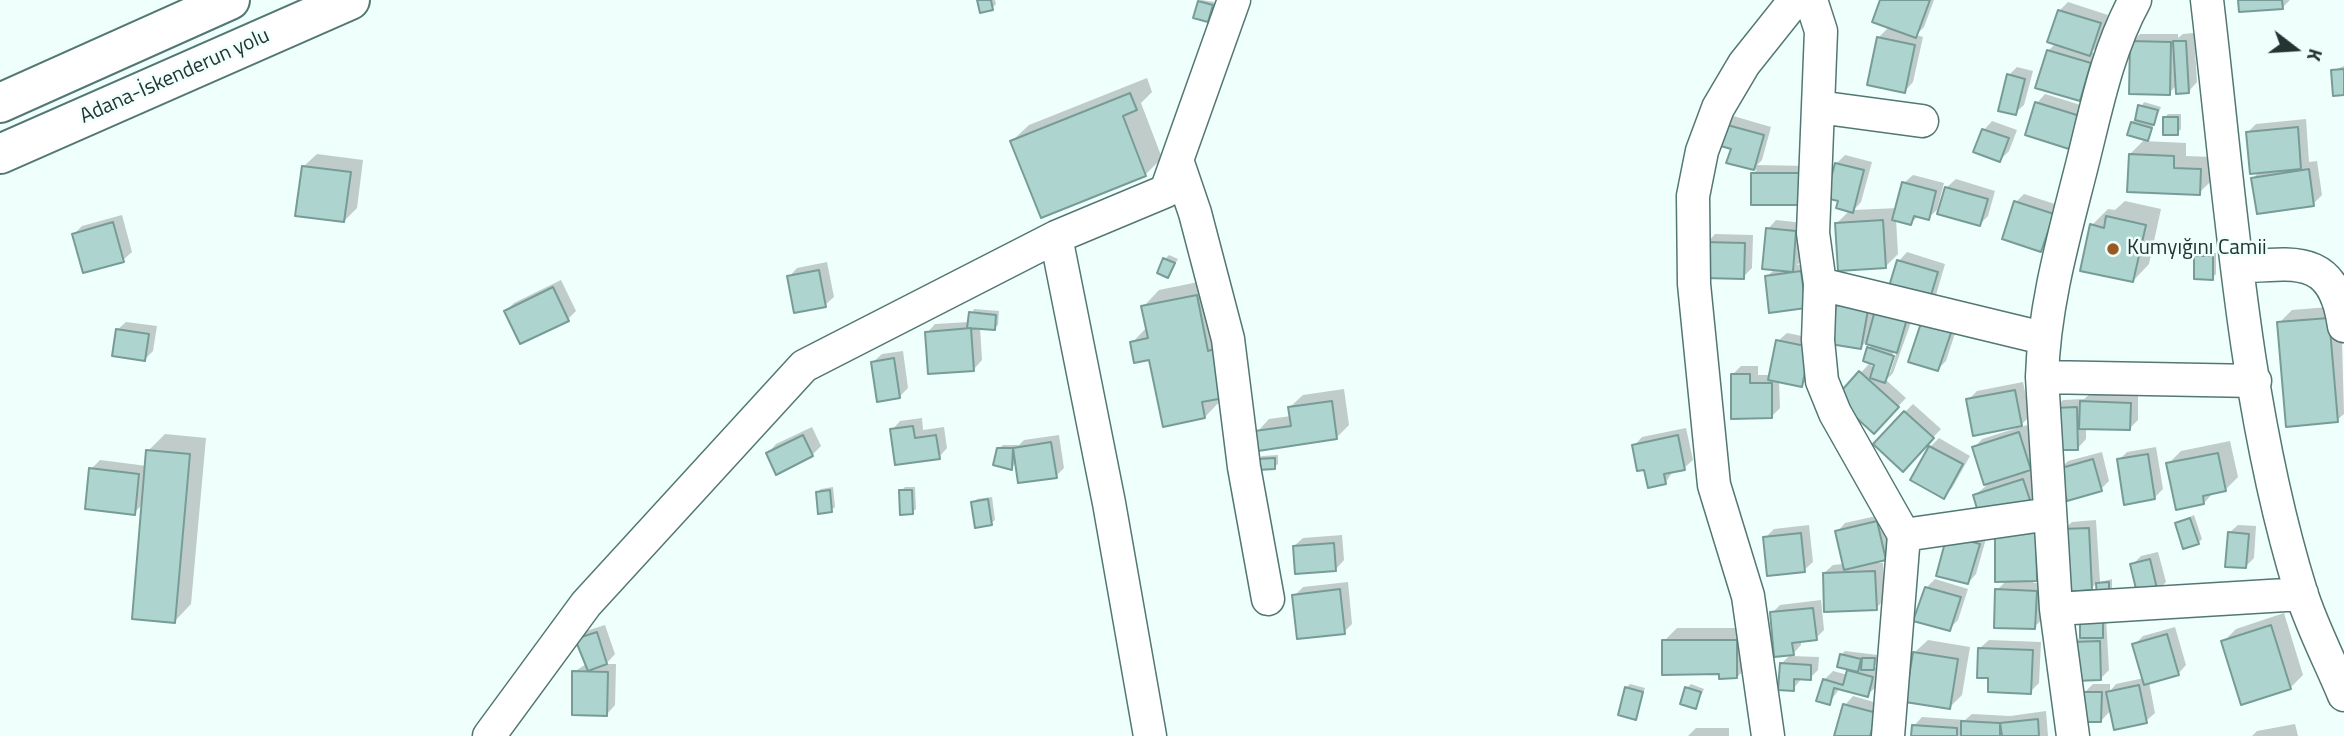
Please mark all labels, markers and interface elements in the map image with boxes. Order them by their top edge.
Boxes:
north arrow [2260,14,2330,84]
street label: Adana-İskenderun yolu [76,24,274,130]
text: K [2300,46,2331,65]
place label: Kumyığını Camii [2127,236,2267,262]
marker: Kumyığını Camii [2105,241,2121,257]

